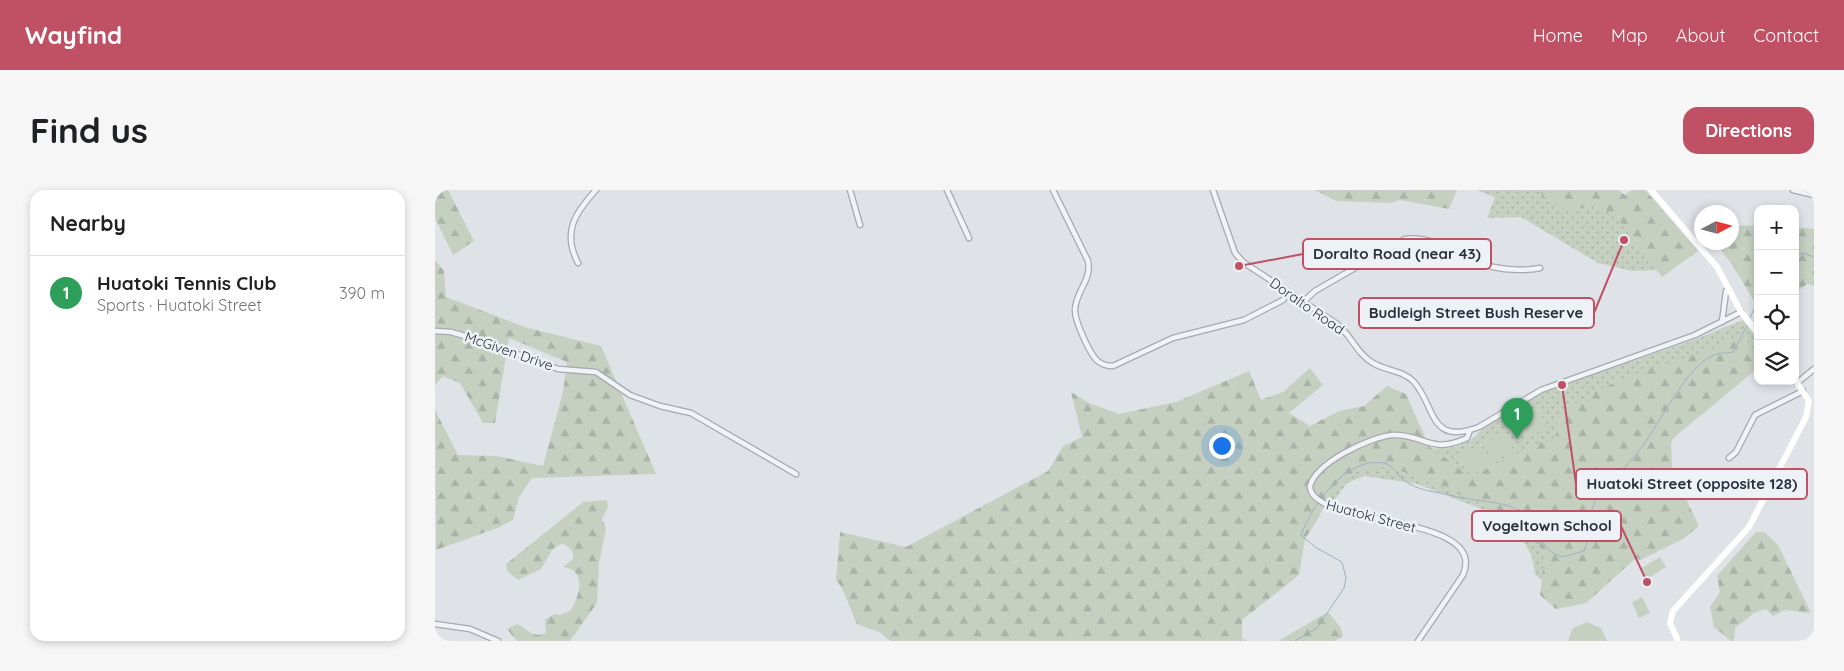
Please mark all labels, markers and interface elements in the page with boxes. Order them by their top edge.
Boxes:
text: Wayfind [25,20,122,50]
text: Home [1533,24,1583,47]
text: Map [1611,24,1648,47]
text: About [1676,24,1726,47]
text: Contact [1754,24,1819,47]
button: Directions [1683,107,1814,154]
text: Find us [30,108,148,152]
north arrow [1694,205,1739,250]
map controls [1754,205,1799,385]
button: + [1754,205,1799,250]
text: Nearby [50,210,126,236]
callout: Doralto Road (near 43) [1303,239,1491,269]
text: Doralto Road (near 43) [1313,244,1481,263]
button: − [1754,250,1799,295]
text: Huatoki Tennis Club [97,271,276,295]
street label: Doralto Road [1266,274,1348,338]
text: 1 [63,283,69,303]
text: 390 m [339,283,385,303]
text: Sports · Huatoki Street [97,295,262,315]
button: locate [1754,295,1799,340]
callout: Budleigh Street Bush Reserve [1359,298,1594,328]
text: Budleigh Street Bush Reserve [1369,303,1583,322]
street label: McGiven Drive [462,327,556,375]
button: layers [1754,340,1799,385]
pin: 1 [1501,398,1533,439]
your location [1209,433,1235,459]
callout: Huatoki Street (opposite 128) [1576,469,1807,499]
text: Huatoki Street (opposite 128) [1587,474,1797,493]
street label: Huatoki Street [1324,495,1418,537]
callout: Vogeltown School [1472,511,1621,541]
text: Vogeltown School [1482,516,1612,535]

